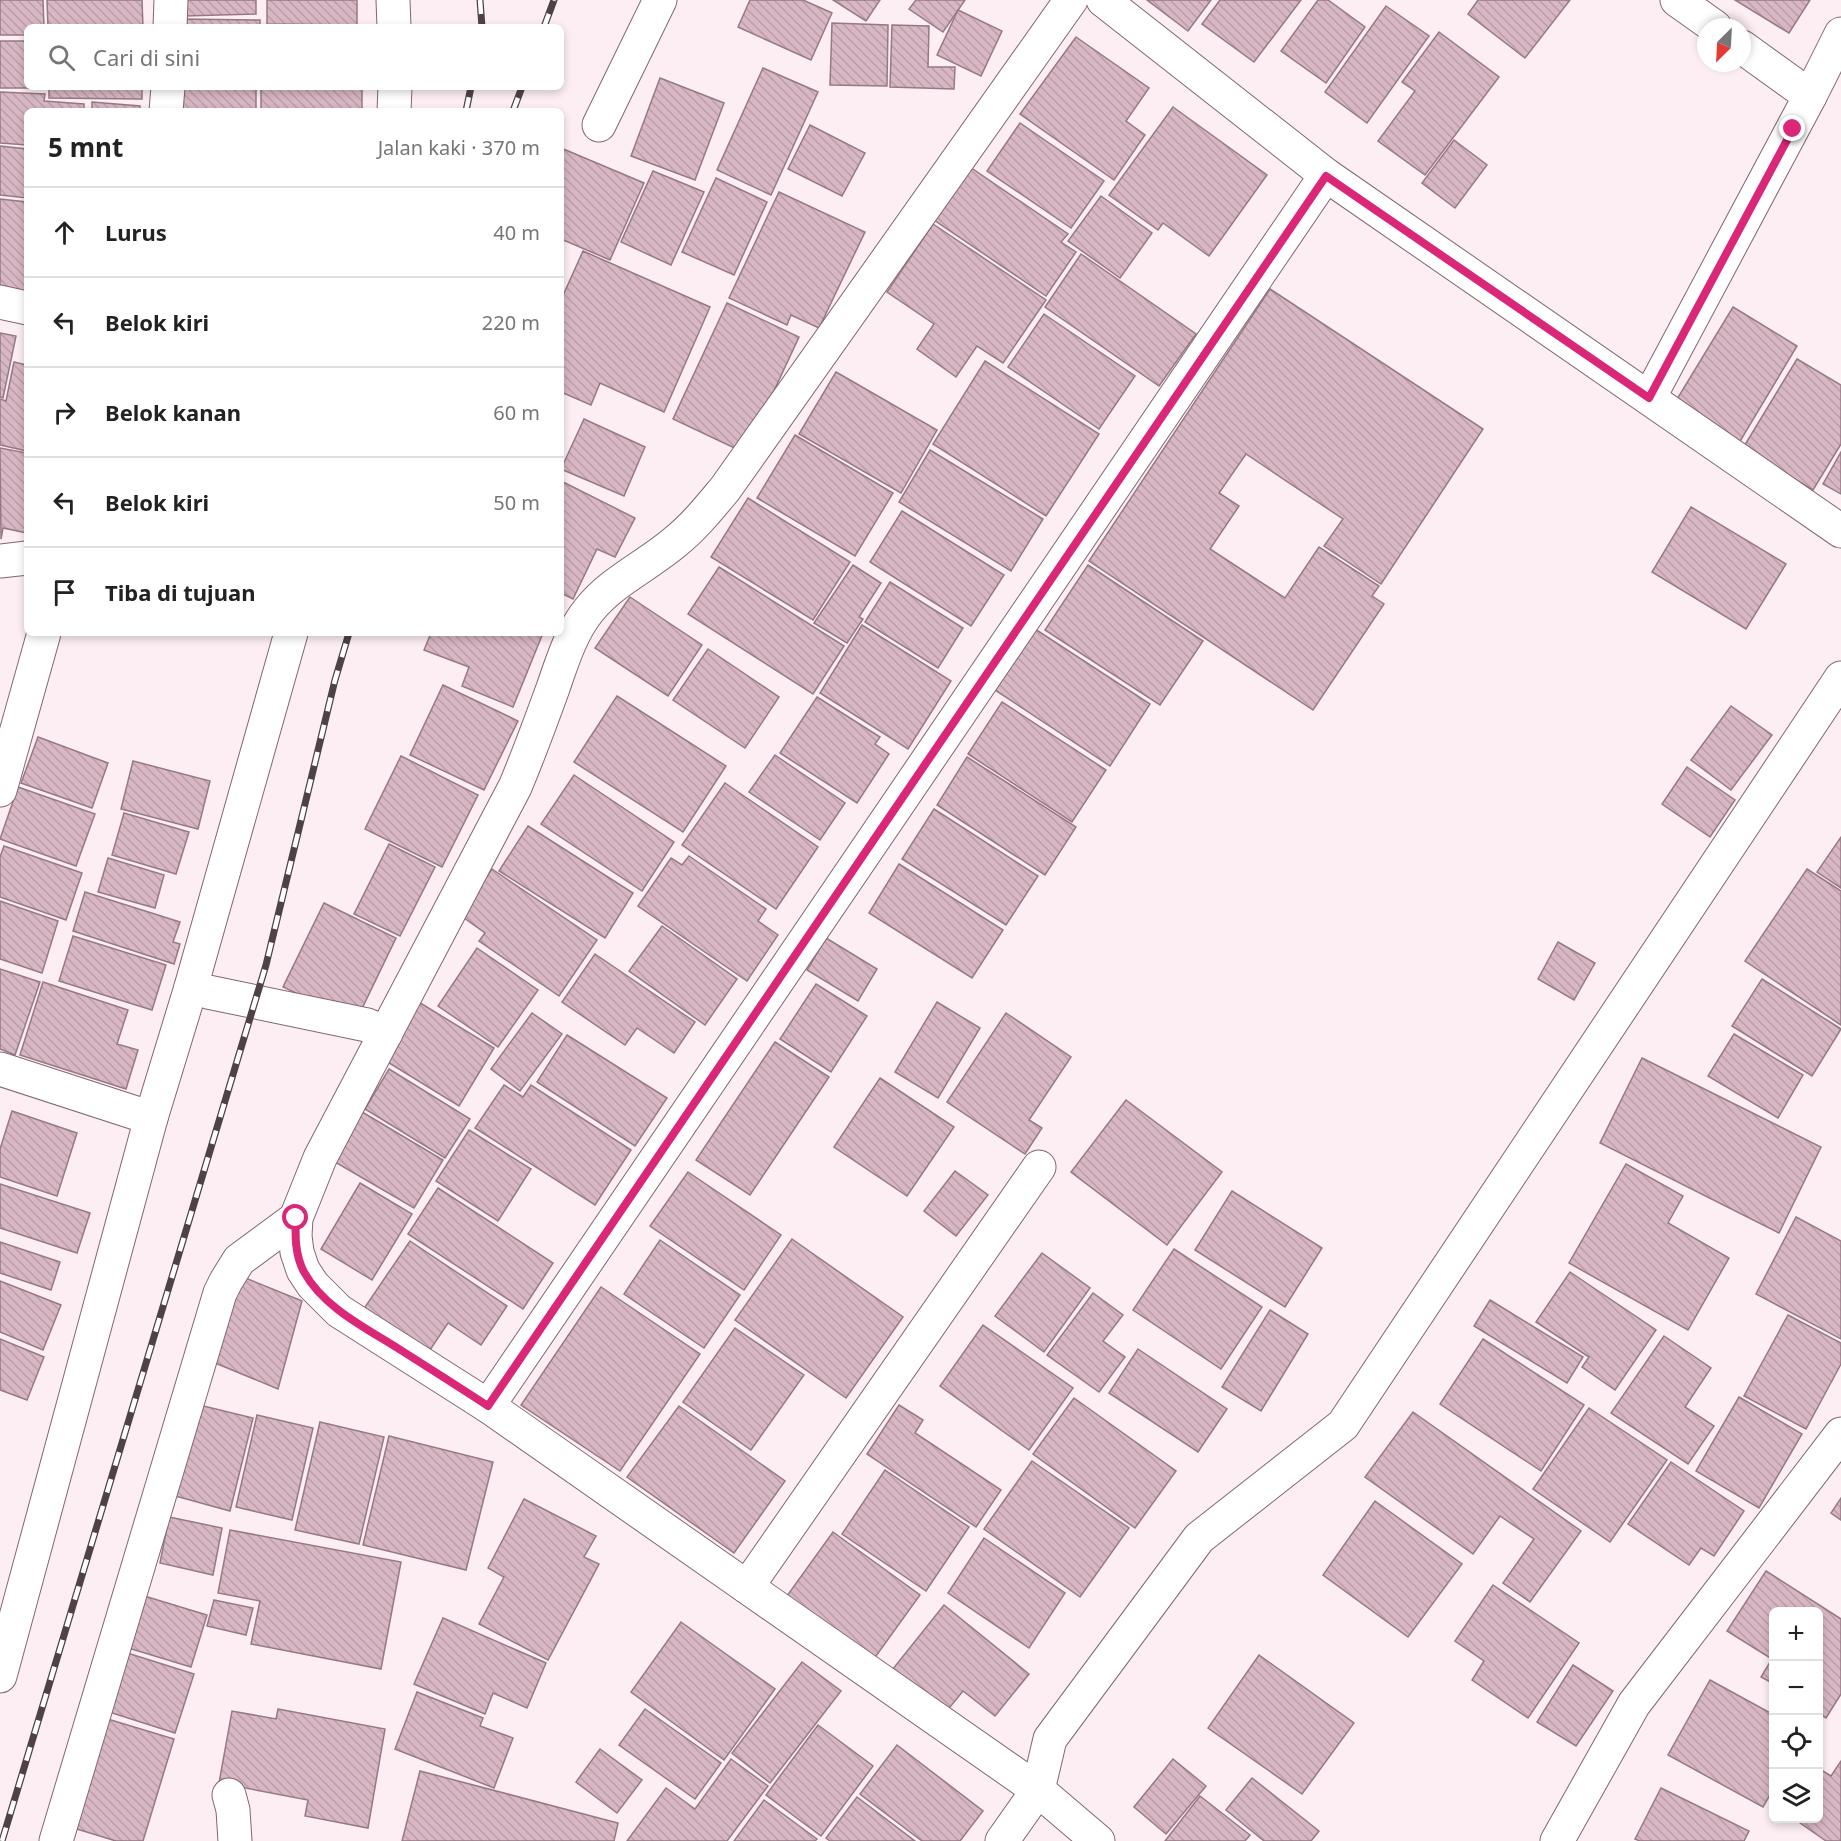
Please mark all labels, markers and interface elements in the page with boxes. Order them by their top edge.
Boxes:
north arrow [1697,18,1751,72]
search box [24,24,564,90]
icon: search [45,41,78,74]
text: Cari di sini [93,42,200,72]
route end [1779,115,1805,141]
text: 5 mnt [48,129,123,165]
text: Jalan kaki · 370 m [378,134,540,161]
icon: ahead [48,216,81,249]
text: Lurus [105,217,167,247]
text: 40 m [493,219,540,246]
icon: left [48,306,81,339]
text: Belok kiri [105,307,209,337]
text: 220 m [482,309,540,336]
icon: right [48,396,81,429]
text: Belok kanan [105,397,241,427]
text: 60 m [493,399,540,426]
icon: left [48,486,81,519]
text: Belok kiri [105,487,209,517]
text: 50 m [493,489,540,516]
icon: arrive [48,576,81,609]
text: Tiba di tujuan [105,577,255,607]
route start [282,1204,308,1230]
map controls [1769,1607,1823,1823]
button: + [1769,1607,1823,1661]
button: − [1769,1661,1823,1715]
button: locate [1769,1715,1823,1769]
button: layers [1769,1769,1823,1823]

